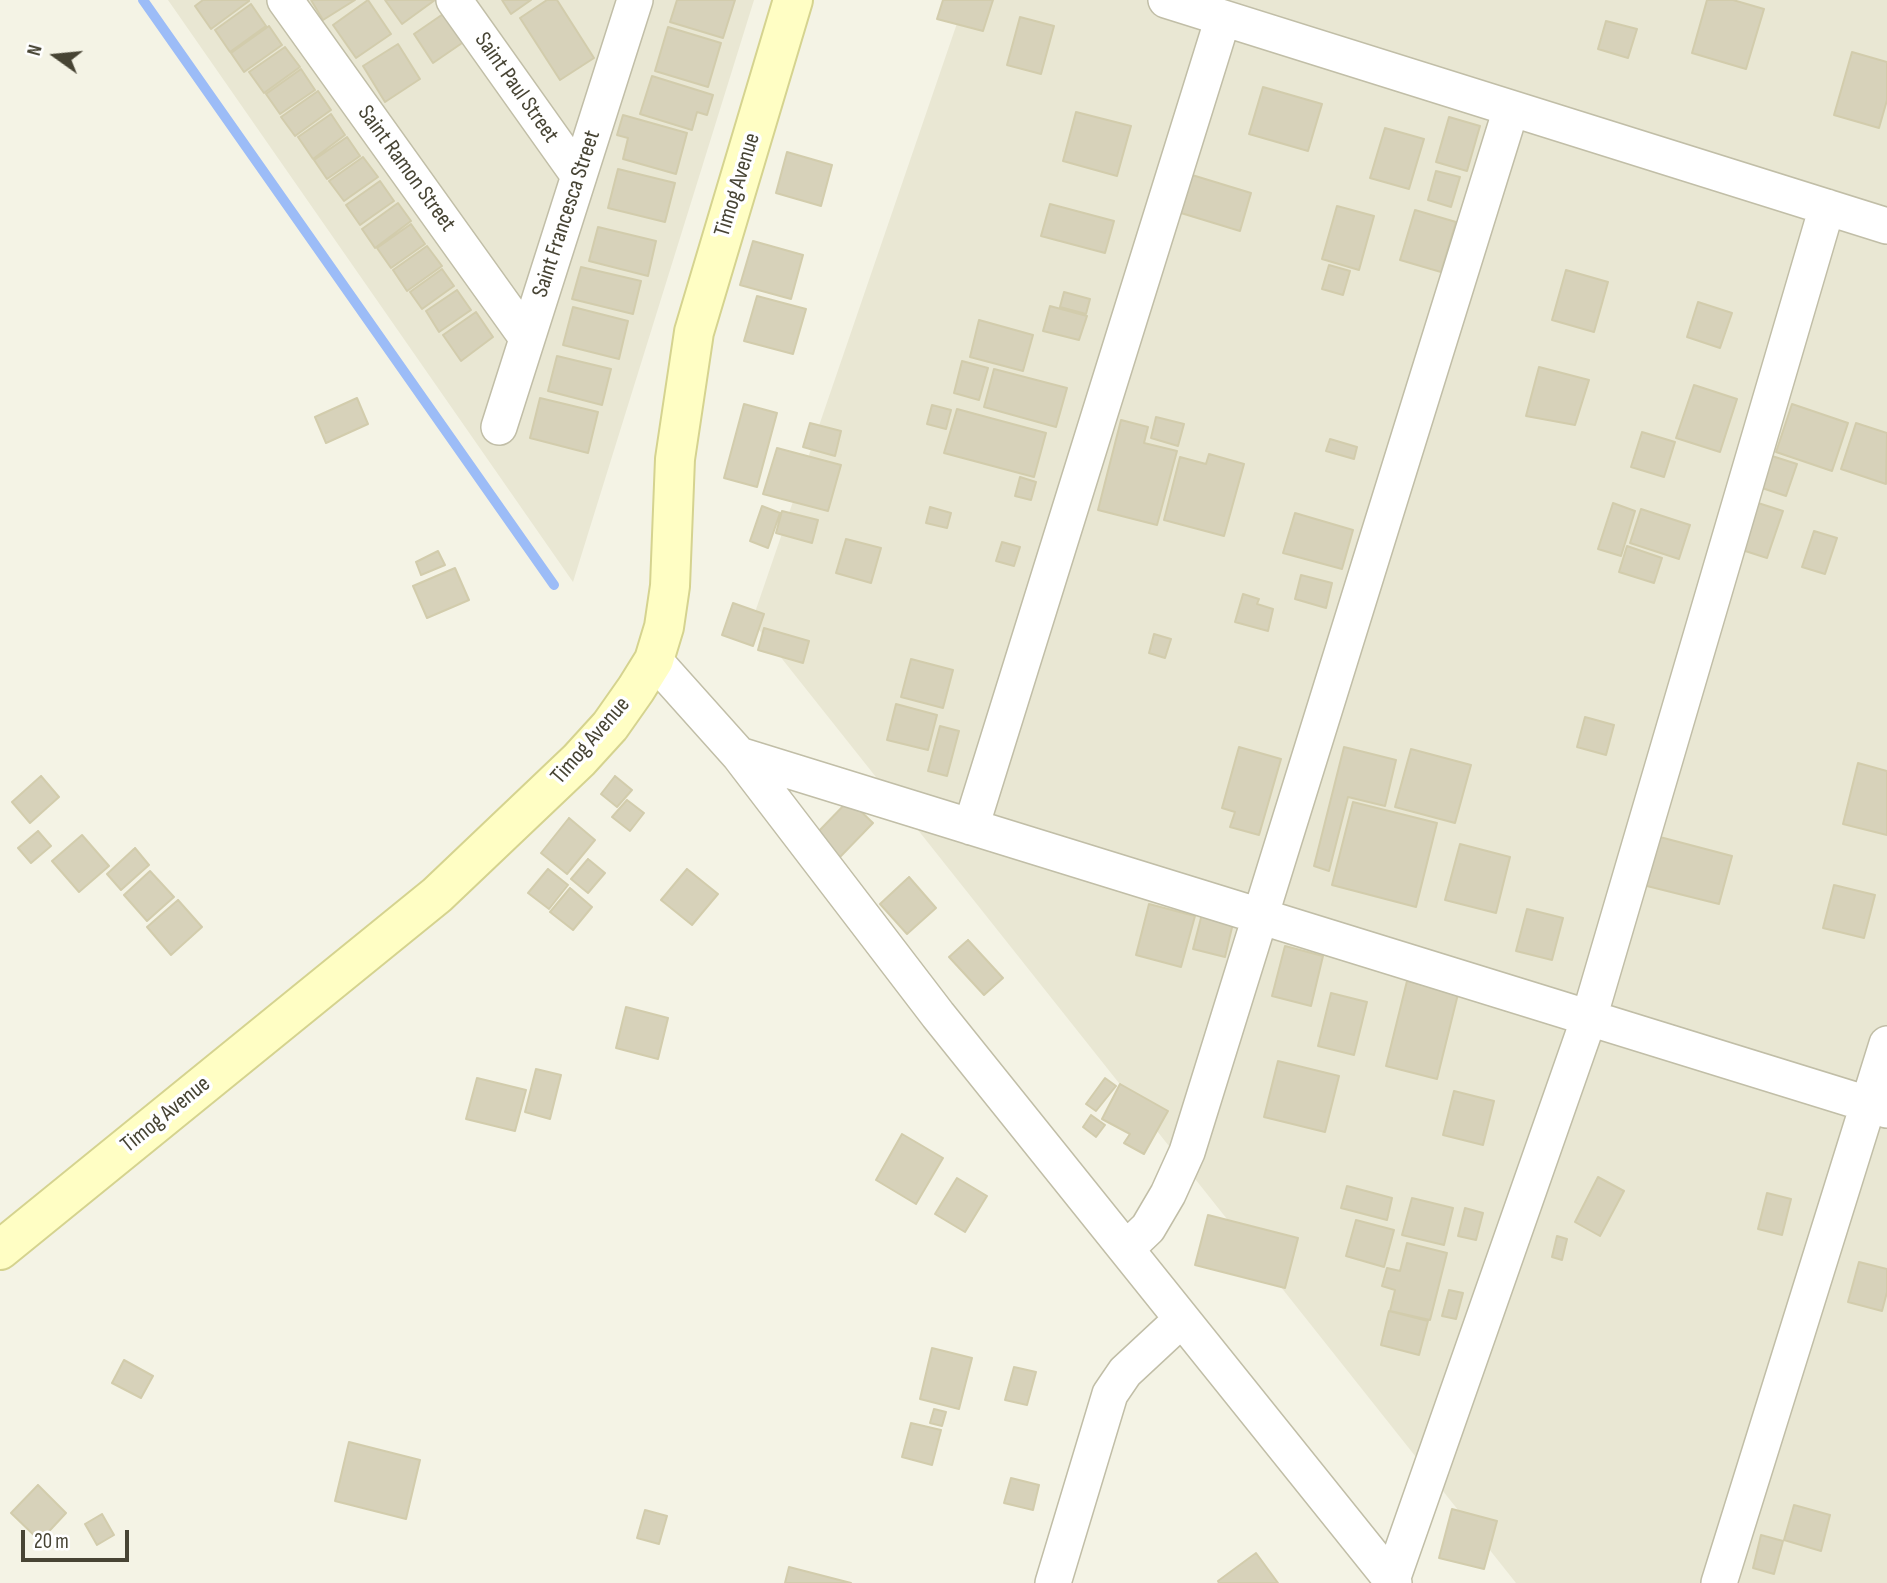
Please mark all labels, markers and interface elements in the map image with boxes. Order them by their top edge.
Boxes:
north arrow [21,21,91,91]
street label: Saint Paul Street [468,28,564,148]
text: N [23,43,48,58]
street label: Saint Ramon Street [351,101,461,237]
street label: Saint Francesca Street [527,127,607,301]
street label: Timog Avenue [709,130,767,240]
street label: Timog Avenue [546,692,636,790]
street label: Timog Avenue [116,1071,216,1159]
scale bar [24,1516,133,1560]
text: 20 m [34,1529,69,1554]

